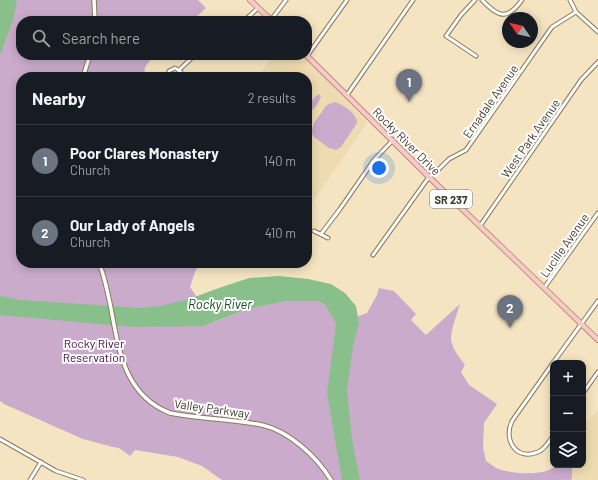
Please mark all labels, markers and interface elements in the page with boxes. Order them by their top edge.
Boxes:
north arrow [502,12,538,48]
search box [16,16,312,60]
icon: search [30,27,52,49]
text: Search here [62,29,140,47]
street label: Ernadale Avenue [459,62,521,140]
pin: 1 [396,69,422,102]
text: Nearby [32,88,86,108]
text: 2 results [248,90,296,106]
street label: West Park Avenue [498,96,562,180]
street label: Rocky River Drive [370,104,444,178]
text: Poor Clares Monastery [70,144,219,162]
text: 1 [43,153,47,169]
text: 140 m [264,153,296,169]
your location [369,158,389,178]
text: Church [70,162,110,178]
road number: SR 237 [430,190,472,208]
street label: Lucille Avenue [537,210,591,280]
text: Our Lady of Angels [70,216,195,234]
text: 2 [41,225,49,241]
text: 410 m [265,225,296,241]
text: Church [70,234,110,250]
pin: 2 [497,295,523,328]
water label: Rocky River [188,296,252,312]
park label: Rocky River Reservation [63,336,125,364]
map controls [550,360,586,468]
button: + [550,360,586,396]
street label: Valley Parkway [173,396,251,420]
button: − [550,396,586,432]
button: layers [550,432,586,468]

